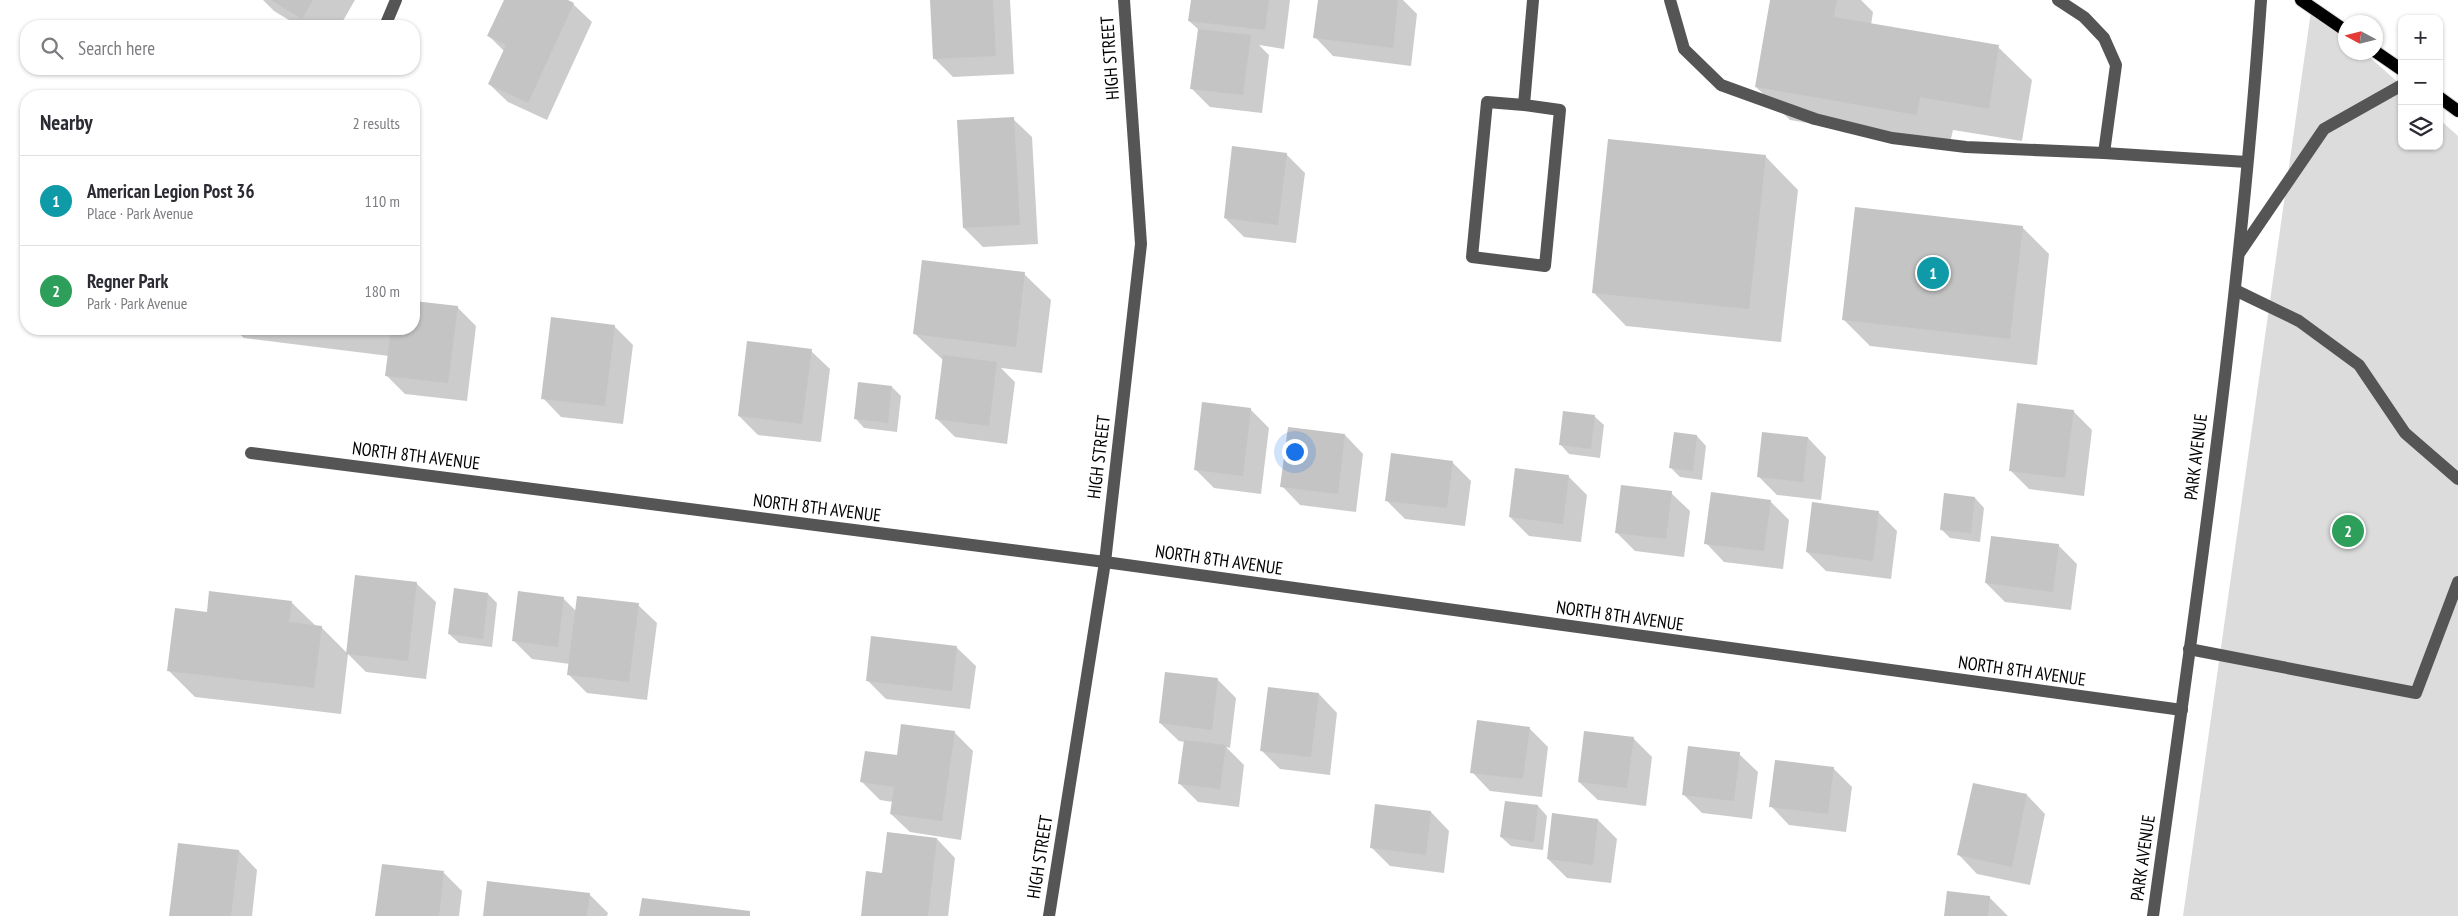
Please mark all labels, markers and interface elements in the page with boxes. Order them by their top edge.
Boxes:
street label: HIGH STREET [1095,15,1124,101]
north arrow [2338,15,2383,60]
map controls [2398,15,2443,150]
button: + [2398,15,2443,60]
search box [20,20,420,75]
icon: search [38,34,66,62]
text: Search here [78,36,155,60]
button: − [2398,60,2443,105]
button: layers [2398,105,2443,150]
text: Nearby [40,109,93,136]
text: 2 results [353,113,400,133]
text: American Legion Post 36 [87,179,254,203]
text: 1 [52,191,60,211]
text: 110 m [365,191,400,211]
text: Place · Park Avenue [87,203,193,223]
pin: 1 [1917,254,1949,292]
text: Regner Park [87,269,168,293]
text: 2 [52,281,60,301]
text: 180 m [365,281,400,301]
text: Park · Park Avenue [87,293,187,313]
street label: PARK AVENUE [2179,412,2212,501]
street label: HIGH STREET [1082,414,1115,500]
street label: NORTH 8TH AVENUE [351,436,481,475]
your location [1282,439,1308,465]
street label: NORTH 8TH AVENUE [752,488,882,527]
pin: 2 [2332,512,2364,550]
street label: NORTH 8TH AVENUE [1154,539,1284,580]
street label: NORTH 8TH AVENUE [1555,595,1685,636]
street label: NORTH 8TH AVENUE [1957,650,2087,691]
street label: PARK AVENUE [2125,813,2160,902]
street label: HIGH STREET [1022,814,1057,900]

